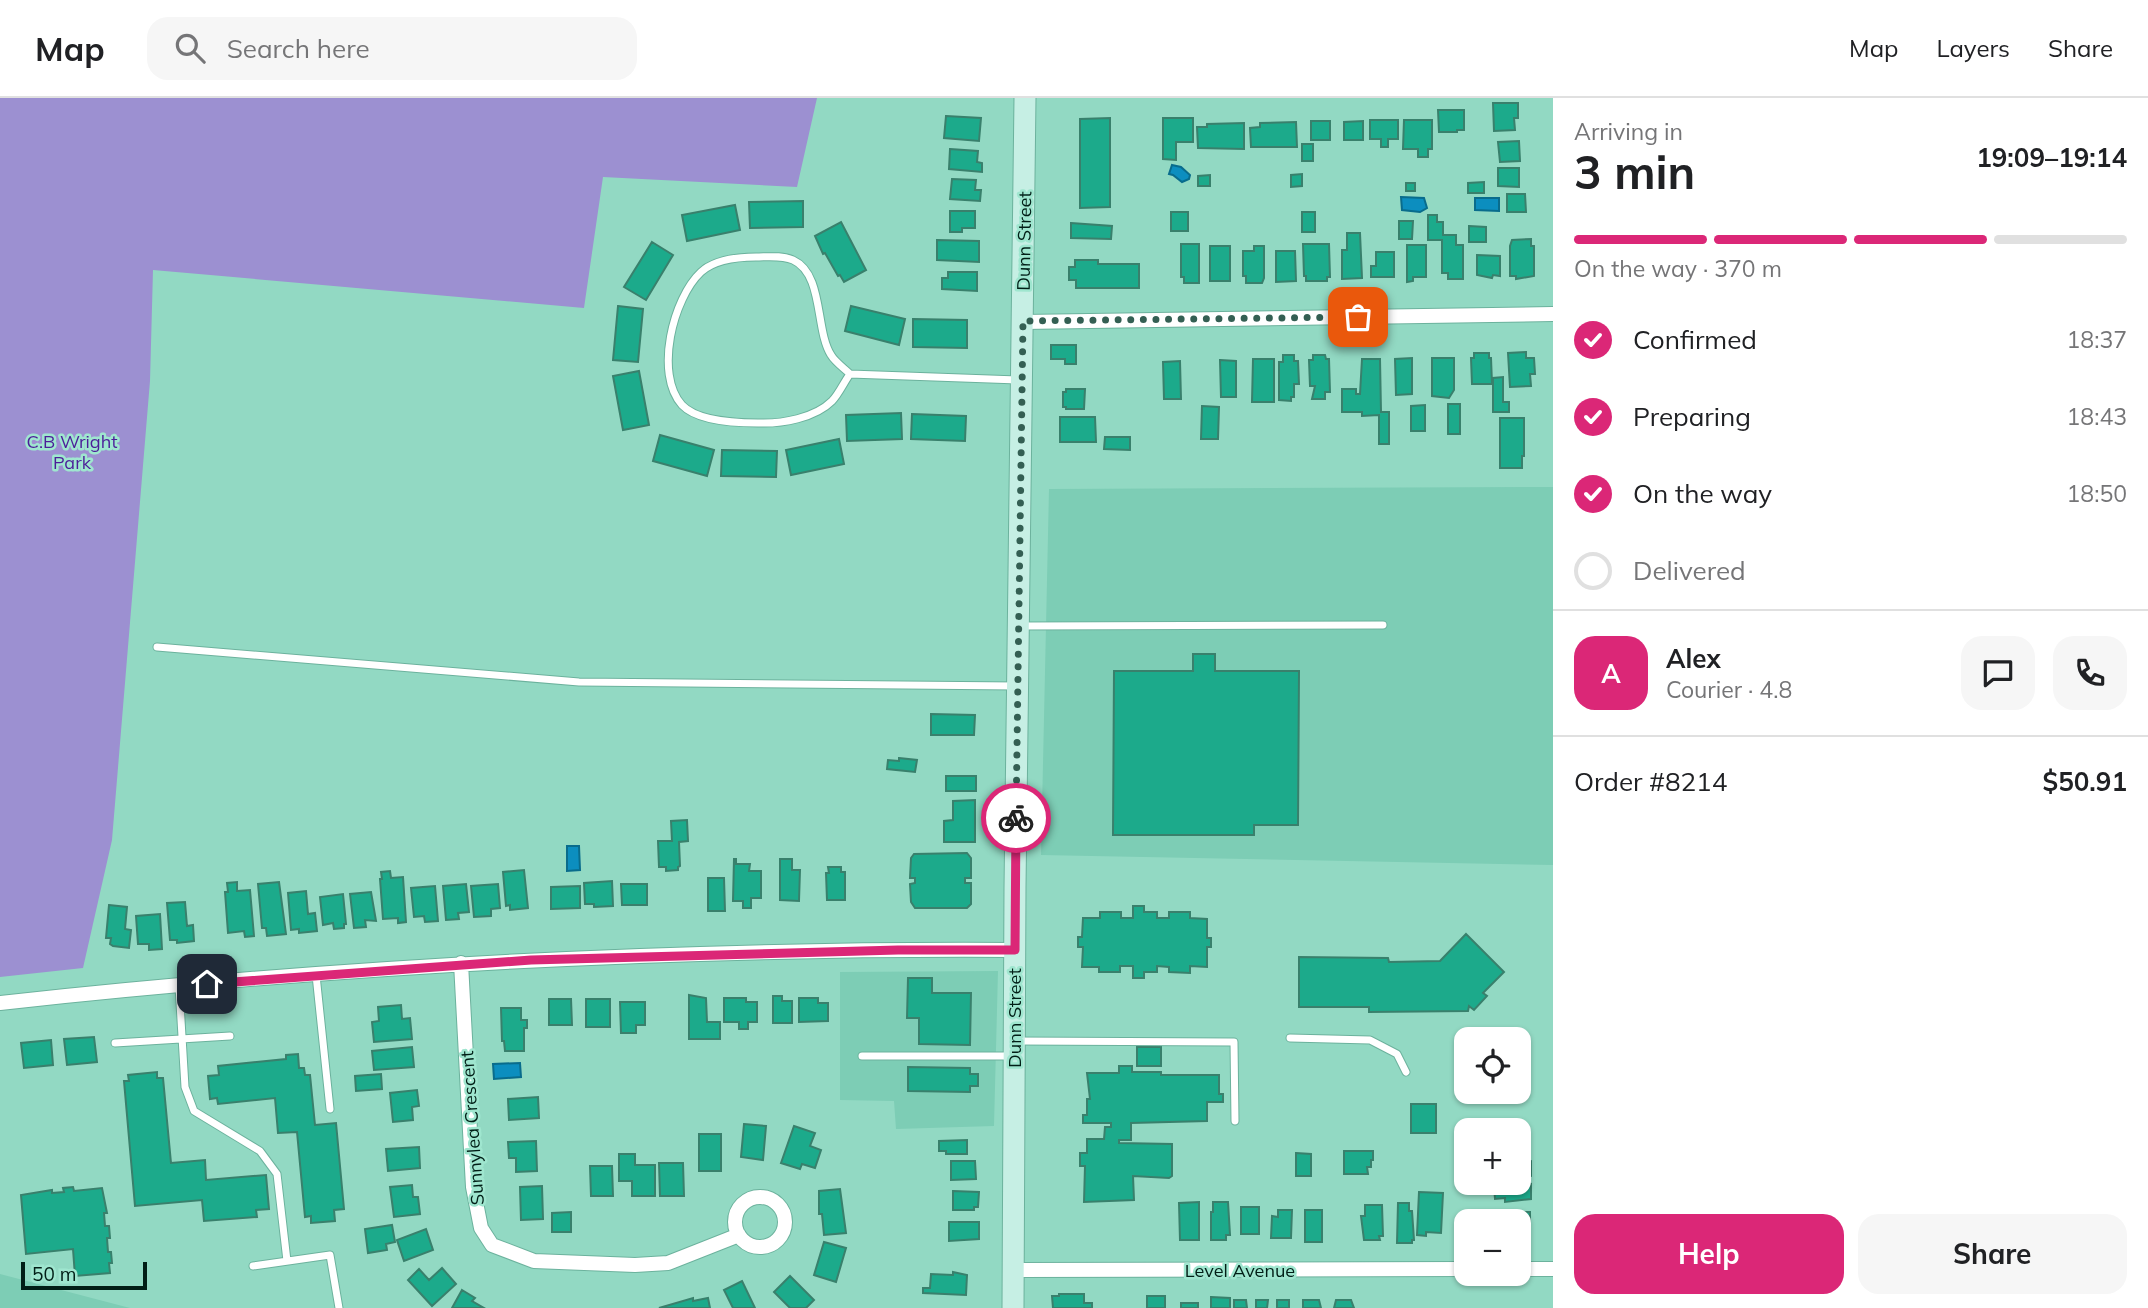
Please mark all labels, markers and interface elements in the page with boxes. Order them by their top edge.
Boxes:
search box [147,17,637,80]
text: Map [35,28,105,69]
icon: search [171,29,209,67]
text: Search here [227,32,370,65]
text: Map [1849,33,1898,63]
text: Layers [1936,33,2010,63]
text: Share [2048,33,2113,63]
text: Arriving in [1574,117,1683,146]
text: 19:09–19:14 [1976,141,2127,174]
text: 3 min [1574,143,1695,201]
street label: Dunn Street [1012,191,1036,291]
text: On the way · 370 m [1574,254,1782,283]
pin [1328,287,1388,347]
icon: bag [1339,298,1377,336]
icon: check [1574,321,1612,359]
text: Confirmed [1633,323,1757,356]
text: 18:37 [2067,325,2127,354]
icon: check [1574,398,1612,436]
text: Preparing [1633,400,1751,433]
text: 18:43 [2067,402,2127,431]
park label: C.B Wright Park [26,430,118,474]
icon: check [1574,475,1612,513]
text: On the way [1633,477,1772,510]
text: 18:50 [2067,479,2127,508]
text: Delivered [1633,554,1746,587]
button: chat [1961,636,2035,710]
button: phone [2053,636,2127,710]
text: Alex [1666,642,1721,675]
text: A [1601,657,1621,690]
text: Courier · 4.8 [1666,675,1792,704]
text: Order #8214 [1574,765,1727,798]
text: $50.91 [2043,765,2127,798]
courier [981,783,1051,853]
icon: bike [997,799,1035,837]
pin [177,954,237,1014]
icon: home [188,965,226,1003]
street label: Dunn Street [1003,968,1026,1068]
map controls [1454,1027,1531,1286]
button: locate [1454,1027,1531,1104]
street label: Sunnylea Crescent [455,1050,489,1206]
button: + [1454,1118,1531,1195]
button: − [1454,1209,1531,1286]
button: Help [1574,1214,1844,1294]
button: Share [1858,1214,2127,1294]
scale bar [21,1259,147,1291]
street label: Level Avenue [1185,1259,1295,1282]
text: 50 m [32,1262,76,1286]

